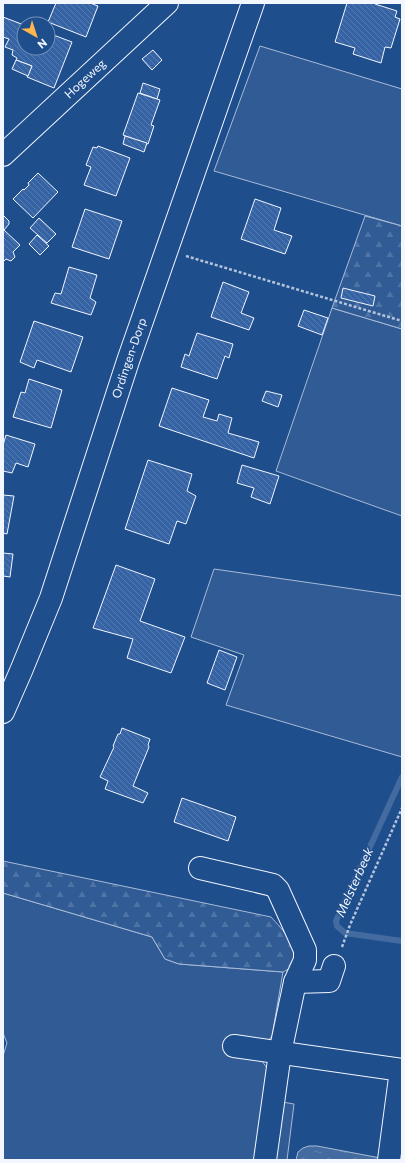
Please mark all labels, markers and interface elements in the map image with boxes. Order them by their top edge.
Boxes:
north arrow [16,16,56,56]
text: N [35,37,50,52]
street label: Hogeweg [61,55,108,101]
street label: Ordingen-Dorp [108,316,149,400]
water label: Melsterbeek [332,844,377,919]

